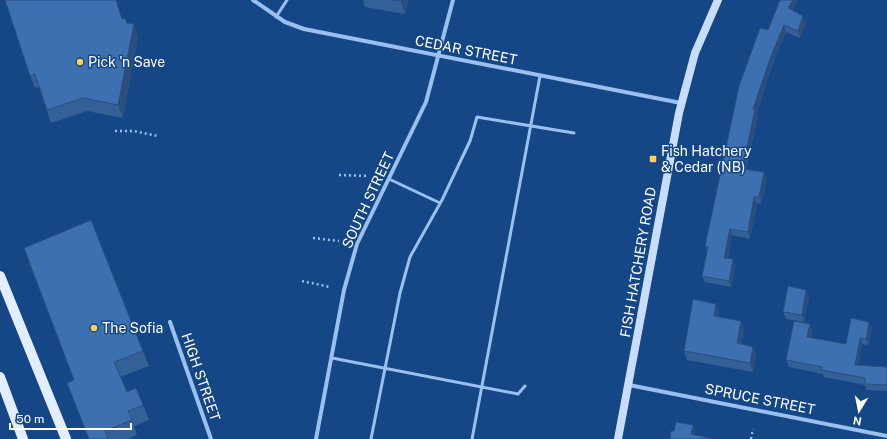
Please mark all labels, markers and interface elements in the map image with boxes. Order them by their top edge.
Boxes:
street label: CEDAR STREET [414,32,518,68]
place label: Pick 'n Save [88,54,165,70]
marker: Pick 'n Save [75,57,85,67]
place label: Fish Hatchery & Cedar (NB) [661,143,752,175]
street label: SOUTH STREET [339,149,397,251]
marker: Fish Hatchery & Cedar (NB) [648,154,658,164]
street label: FISH HATCHERY ROAD [617,186,659,338]
place label: The Sofia [102,320,163,336]
marker: The Sofia [89,323,99,333]
street label: HIGH STREET [178,331,224,423]
street label: SPRUCE STREET [704,380,816,418]
north arrow [839,391,879,431]
scale bar [10,405,131,431]
text: 50 m [16,412,44,426]
text: N [852,414,863,428]

